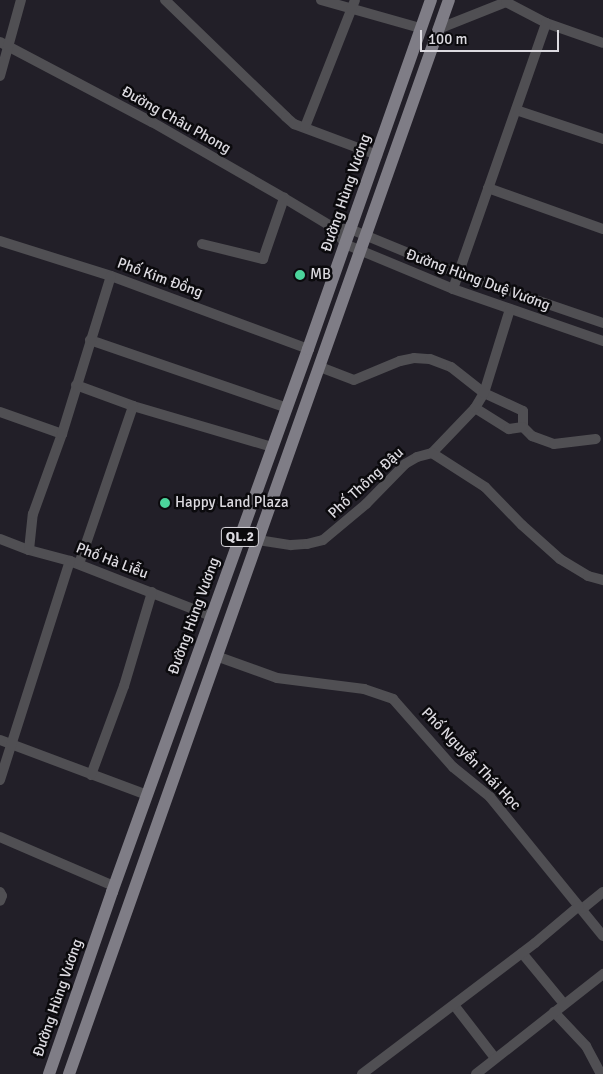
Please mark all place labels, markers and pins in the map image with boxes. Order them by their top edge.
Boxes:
place label: MB [310,266,331,284]
marker: MB [294,269,306,281]
place label: Happy Land Plaza [175,494,289,512]
marker: Happy Land Plaza [159,497,171,509]

